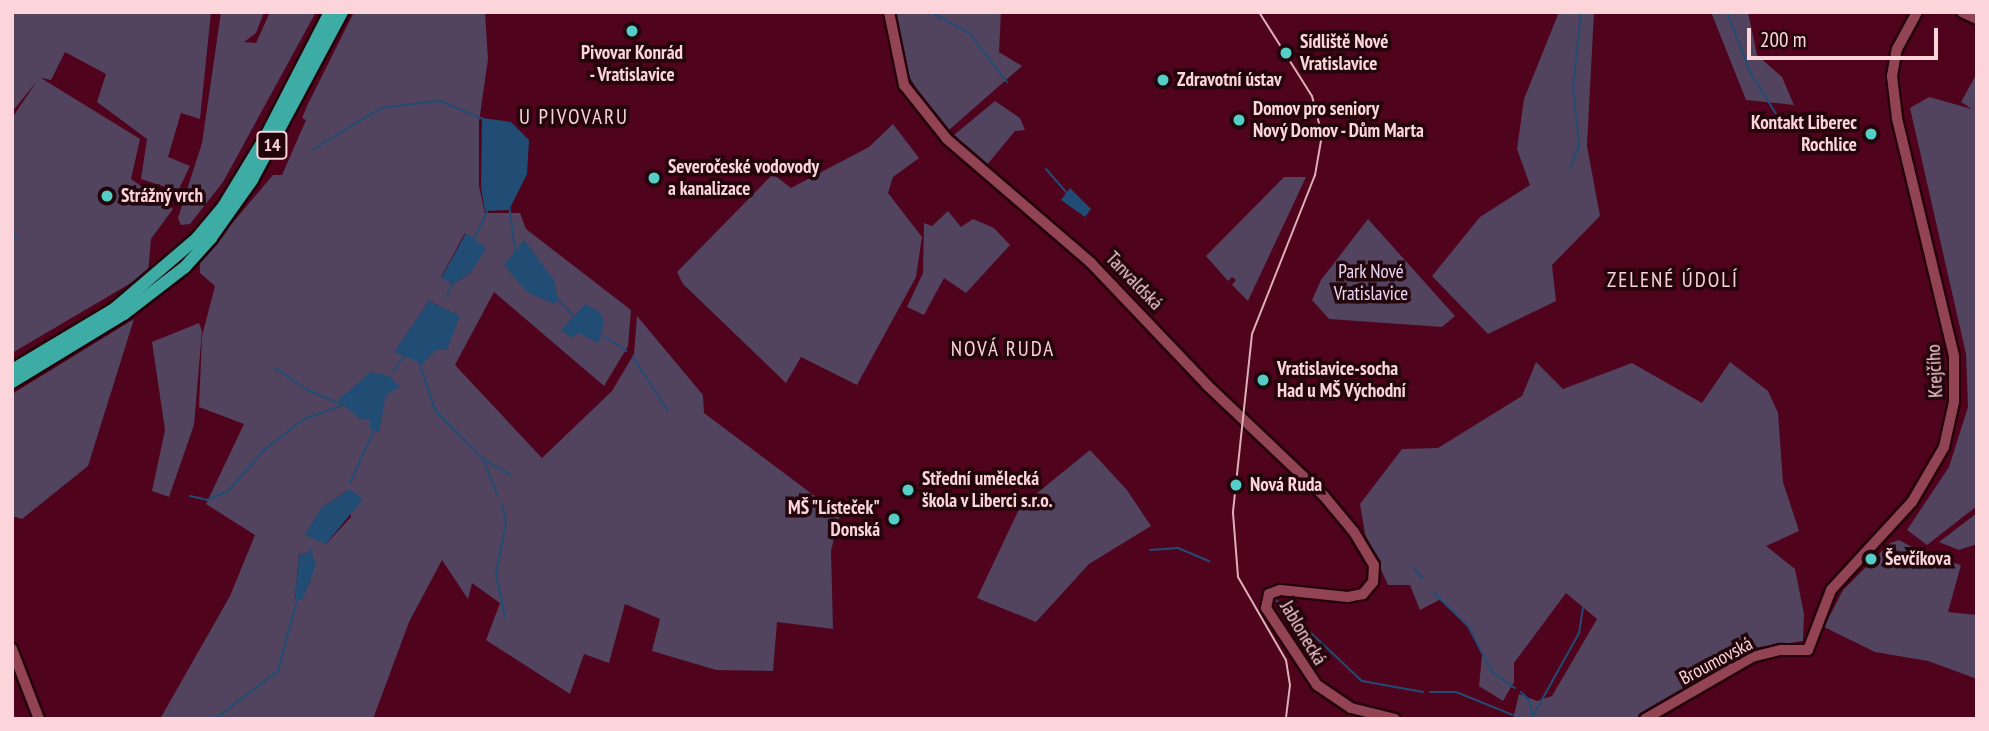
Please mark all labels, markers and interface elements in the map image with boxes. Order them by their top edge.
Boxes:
scale bar [1751,14,1942,58]
marker: Pivovar Konrád - Vratislavice [624,23,640,39]
text: 200 m [1760,26,1806,53]
place label: Sídliště Nové Vratislavice [1300,31,1388,75]
place label: Pivovar Konrád - Vratislavice [581,42,683,86]
marker: Sídliště Nové Vratislavice [1278,45,1294,61]
place label: Zdravotní ústav [1177,69,1282,91]
marker: Zdravotní ústav [1155,72,1171,88]
place label: Domov pro seniory Nový Domov - Dům Marta [1253,98,1427,142]
district label: U PIVOVARU [520,104,628,130]
marker: Domov pro seniory Nový Domov - Dům Marta [1231,112,1247,128]
place label: Kontakt Liberec Rochlice [1751,112,1857,156]
marker: Kontakt Liberec Rochlice [1863,126,1879,142]
road number: 14 [256,130,288,160]
place label: Severočeské vodovody a kanalizace [668,156,819,200]
marker: Severočeské vodovody a kanalizace [646,170,662,186]
place label: Strážný vrch [121,185,204,207]
marker: Strážný vrch [99,188,115,204]
street label: Tanvaldská [1101,247,1167,315]
park label: Park Nové Vratislavice [1334,261,1408,305]
district label: ZELENÉ ÚDOLÍ [1609,267,1737,293]
district label: NOVÁ RUDA [952,336,1054,362]
street label: Krejčího [1922,344,1948,398]
place label: Vratislavice-socha Had u MŠ Východní [1277,358,1406,402]
marker: Vratislavice-socha Had u MŠ Východní [1255,372,1271,388]
place label: Střední umělecká škola v Liberci s.r.o. [922,468,1053,512]
place label: Nová Ruda [1250,474,1322,496]
marker: Nová Ruda [1228,477,1244,493]
marker: Střední umělecká škola v Liberci s.r.o. [900,482,916,498]
place label: MŠ "Lísteček" Donská [787,497,880,541]
marker: MŠ "Lísteček" Donská [886,511,902,527]
place label: Ševčíkova [1885,548,1951,570]
marker: Ševčíkova [1863,551,1879,567]
street label: Jablonecká [1275,597,1331,669]
street label: Broumovská [1675,632,1757,690]

